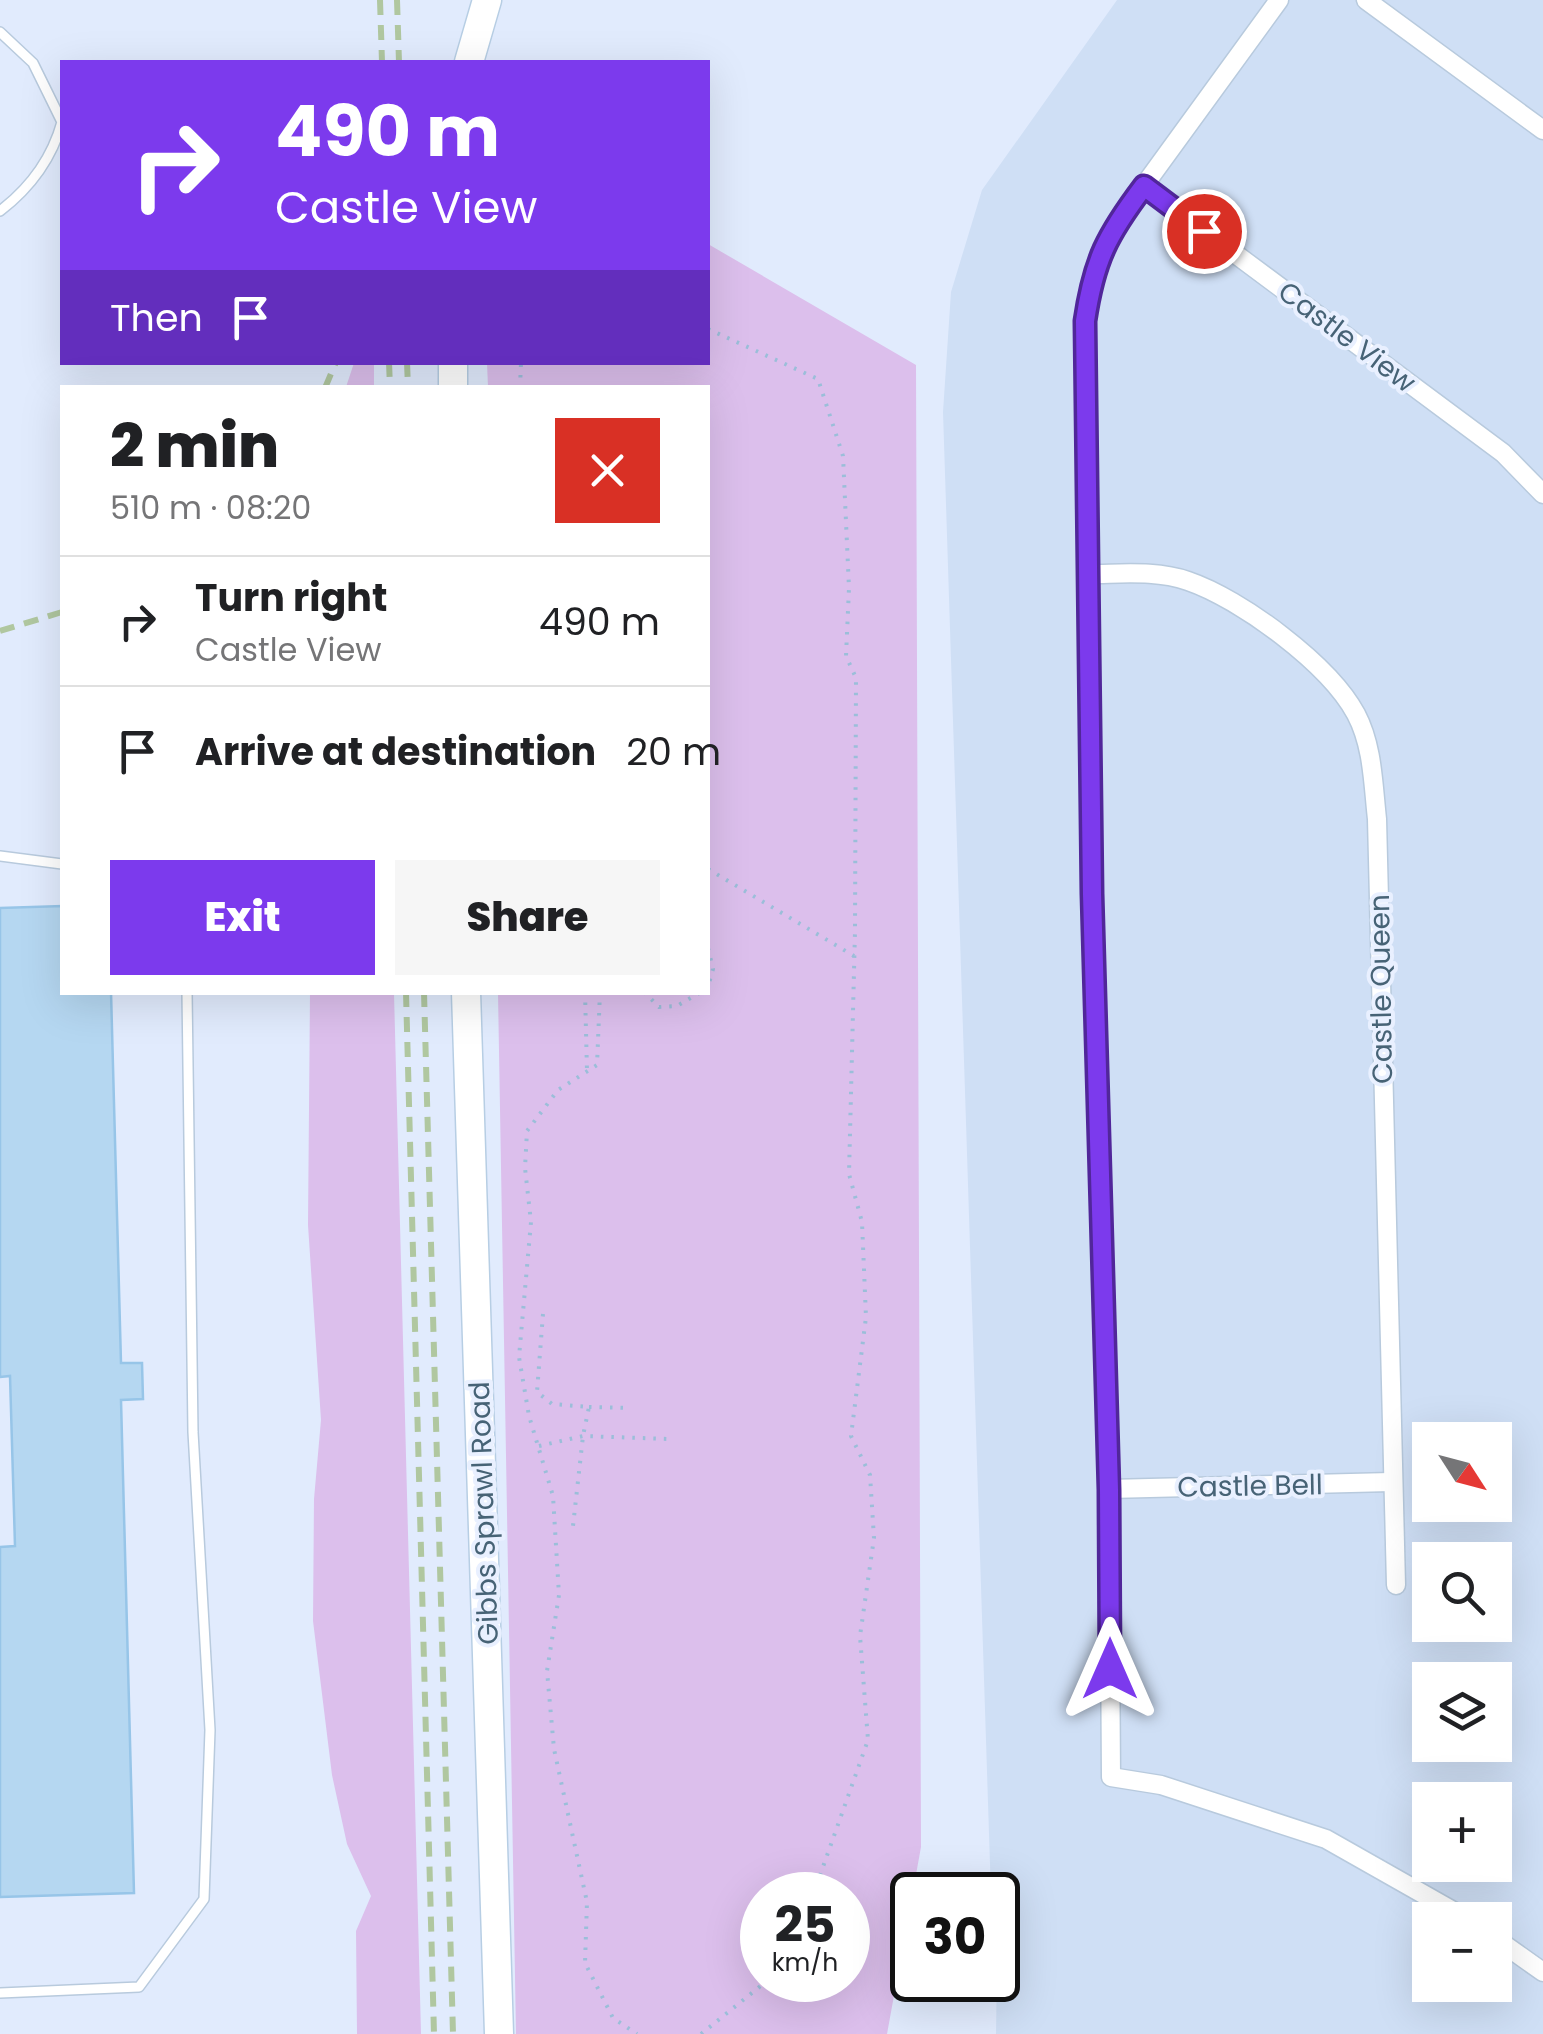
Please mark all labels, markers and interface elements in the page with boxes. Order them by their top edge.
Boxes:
text: 490 m [275,82,500,181]
icon: right [110,100,240,230]
text: Castle View [275,176,537,239]
pin [1162,189,1247,274]
icon: arrive [1177,204,1232,259]
street label: Castle View [1270,272,1424,402]
icon: arrive [223,290,278,345]
text: Then [110,291,203,344]
text: 2 min [110,404,279,488]
button: close [555,418,660,523]
text: 510 m · 08:20 [110,485,311,530]
text: Turn right [195,571,387,624]
icon: right [110,594,165,649]
text: 490 m [539,595,660,648]
text: Castle View [195,627,382,672]
icon: arrive [110,724,165,779]
text: Arrive at destination [195,725,596,778]
text: 20 m [626,725,721,778]
button: Exit [110,860,375,975]
button: Share [395,860,660,975]
street label: Castle Queen [1360,894,1402,1084]
street label: Gibbs Sprawl Road [460,1381,508,1645]
north arrow [1412,1422,1512,1522]
map controls [1412,1422,1512,2002]
street label: Castle Bell [1177,1465,1323,1507]
button: search [1412,1542,1512,1642]
position arrow [1058,1617,1162,1721]
button: layers [1412,1662,1512,1762]
button: + [1412,1782,1512,1882]
speed limit sign: 30 [890,1872,1020,2002]
text: 25 [774,1889,836,1960]
button: − [1412,1902,1512,2002]
text: km/h [772,1945,838,1980]

